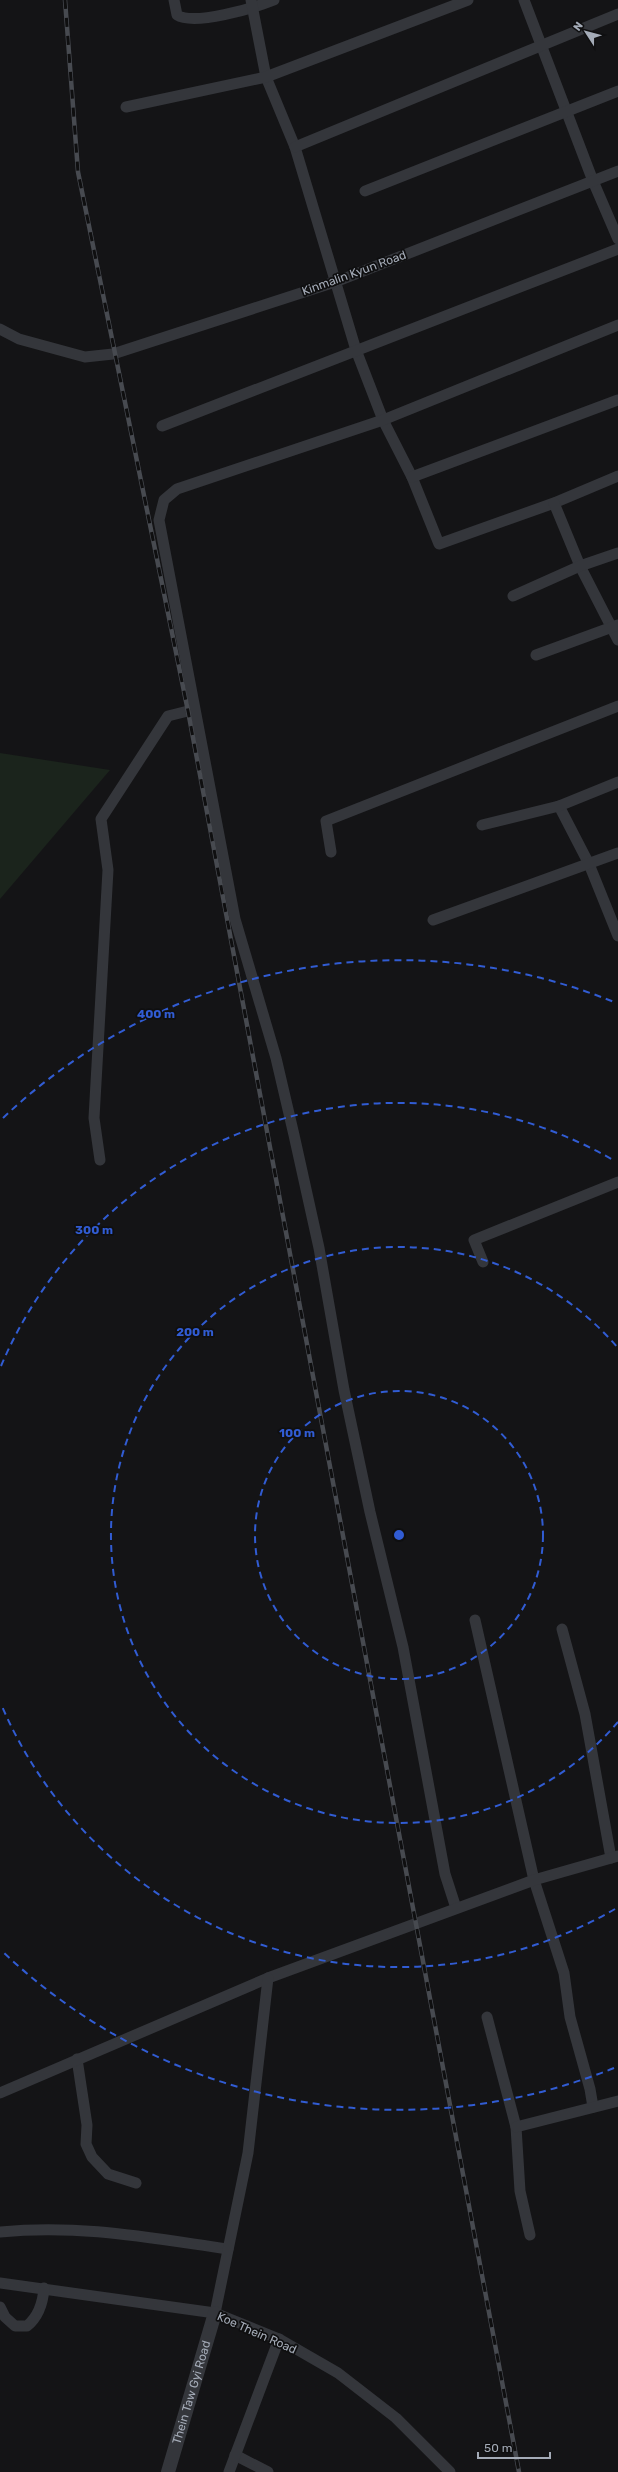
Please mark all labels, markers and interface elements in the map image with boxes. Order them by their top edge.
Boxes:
north arrow [566,12,606,52]
text: N [571,19,586,33]
street label: Kinmalin Kyun Road [300,248,408,298]
text: 400 m [137,1007,175,1021]
text: 300 m [75,1223,113,1237]
text: 200 m [176,1325,214,1339]
text: 100 m [279,1426,315,1440]
centre of rings [392,1528,406,1542]
street label: Koe Thein Road [215,2309,299,2357]
street label: Thein Taw Gyi Road [170,2339,213,2446]
scale bar [478,2434,550,2460]
text: 50 m [484,2441,512,2455]

